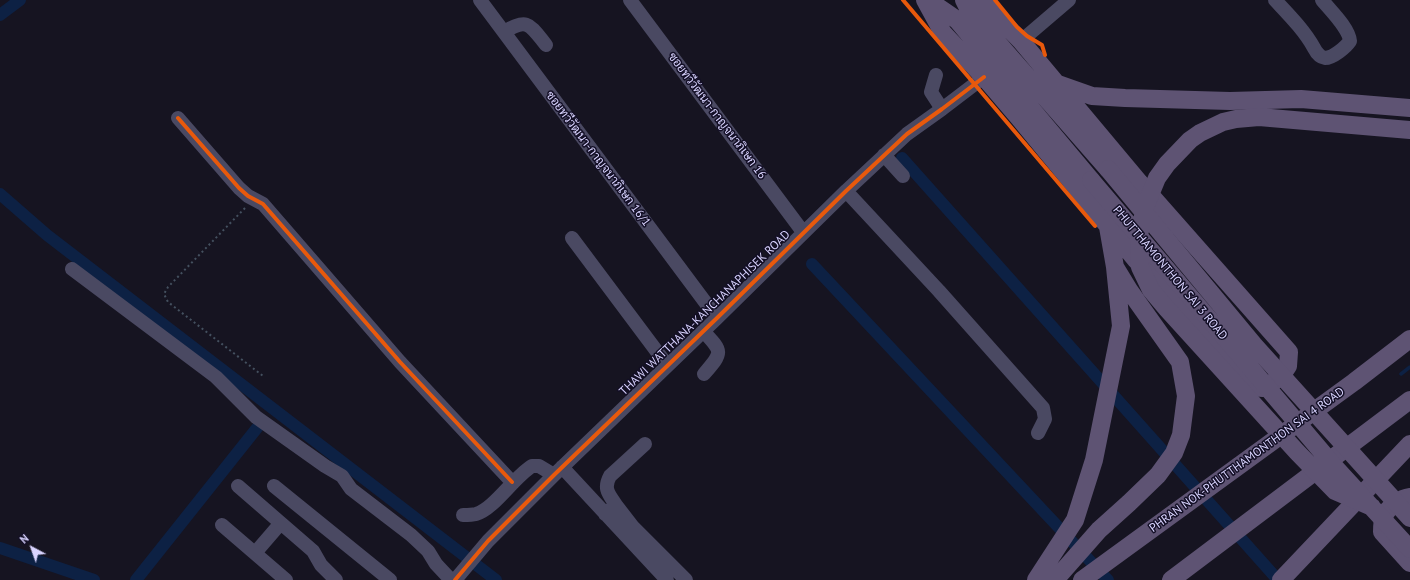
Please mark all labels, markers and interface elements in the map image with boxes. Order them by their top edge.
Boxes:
street label: ซอยทวีวัฒนา-กาญจนาภิเษก 16 [665,50,769,182]
street label: ซอยทวีวัฒนา-กาญจนาภิเษก 16/1 [543,89,653,229]
street label: PHUTTHAMONTHON SAI 3 ROAD [1110,203,1230,343]
street label: THAWI WATTHANA-KANCHANAPHISEK ROAD [617,227,793,399]
street label: PHRAN NOK-PHUTTHAMONTHON SAI 4 ROAD [1147,384,1347,536]
north arrow [12,528,52,568]
text: N [17,531,31,547]

